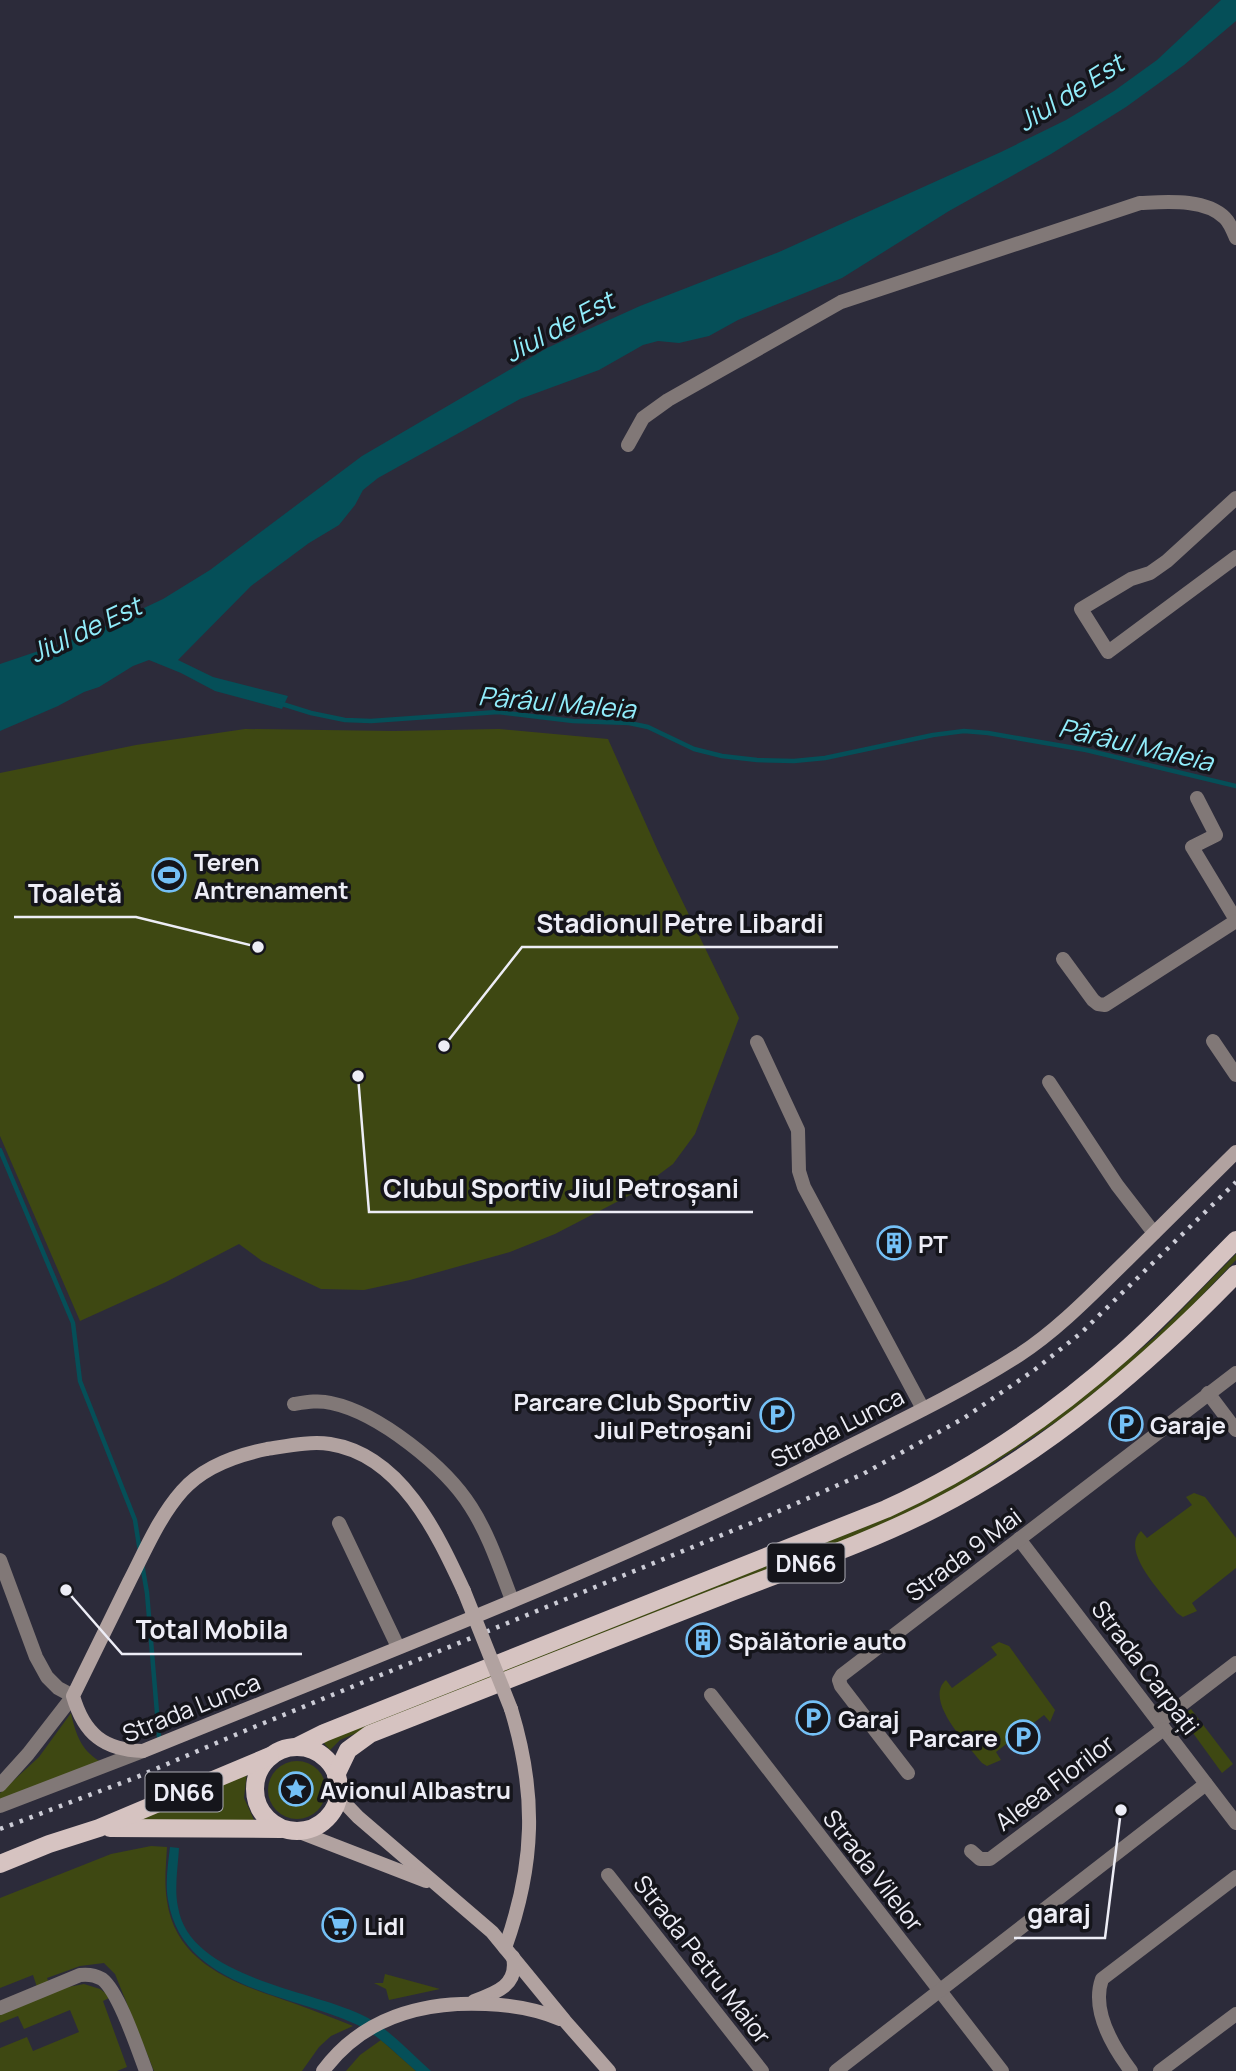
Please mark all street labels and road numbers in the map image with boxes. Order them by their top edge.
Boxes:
street label: Strada Lunca [765,1379,909,1475]
street label: Strada 9 Mai [898,1500,1028,1608]
road number: DN66 [768,1544,844,1582]
street label: Strada Carpați [1085,1593,1207,1741]
street label: Strada Lunca [117,1664,265,1750]
street label: Aleea Florilor [988,1726,1121,1838]
road number: DN66 [146,1772,222,1812]
street label: Strada Vilelor [816,1802,932,1938]
street label: Strada Petru Maior [627,1868,780,2051]

